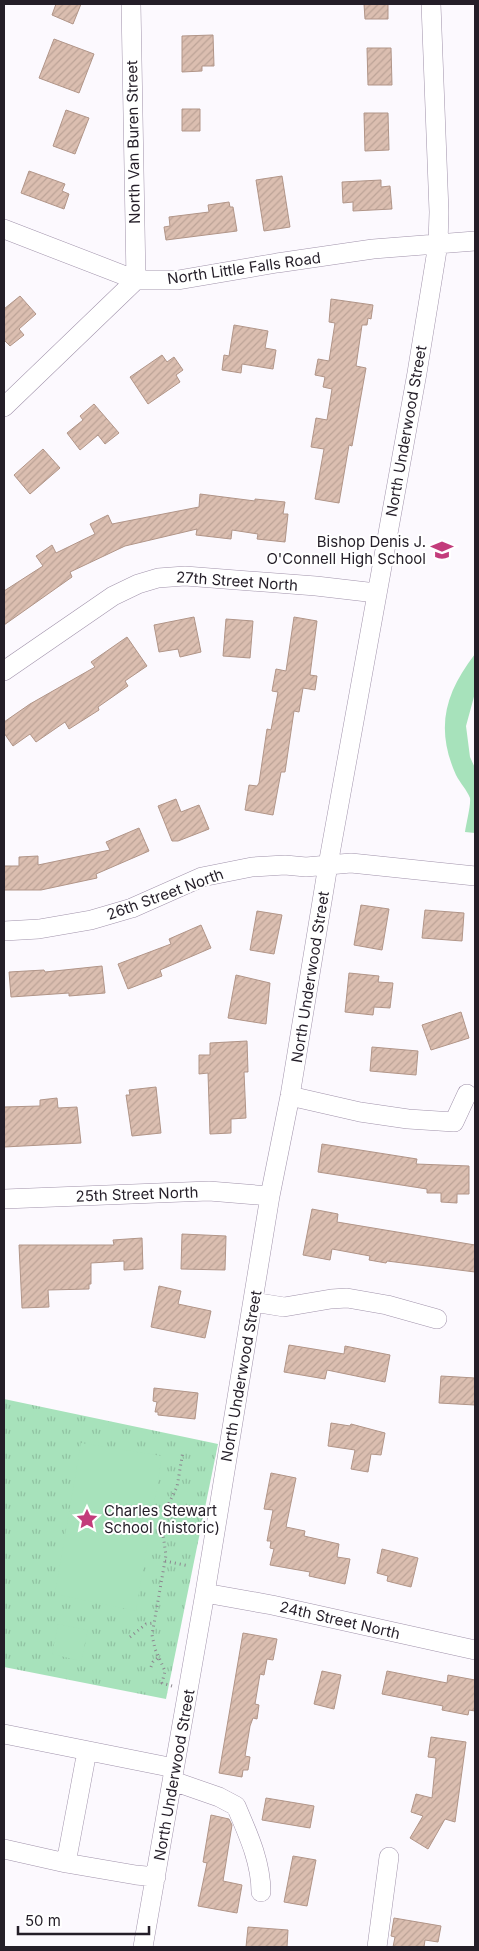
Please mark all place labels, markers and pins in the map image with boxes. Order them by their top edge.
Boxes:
place label: Bishop Denis J. O'Connell High School [266,532,426,568]
school or university icon: Bishop Denis J. O'Connell High School [429,537,455,563]
place label: Charles Stewart School (historic) [104,1501,220,1537]
place icon: Charles Stewart School (historic) [74,1506,100,1532]

